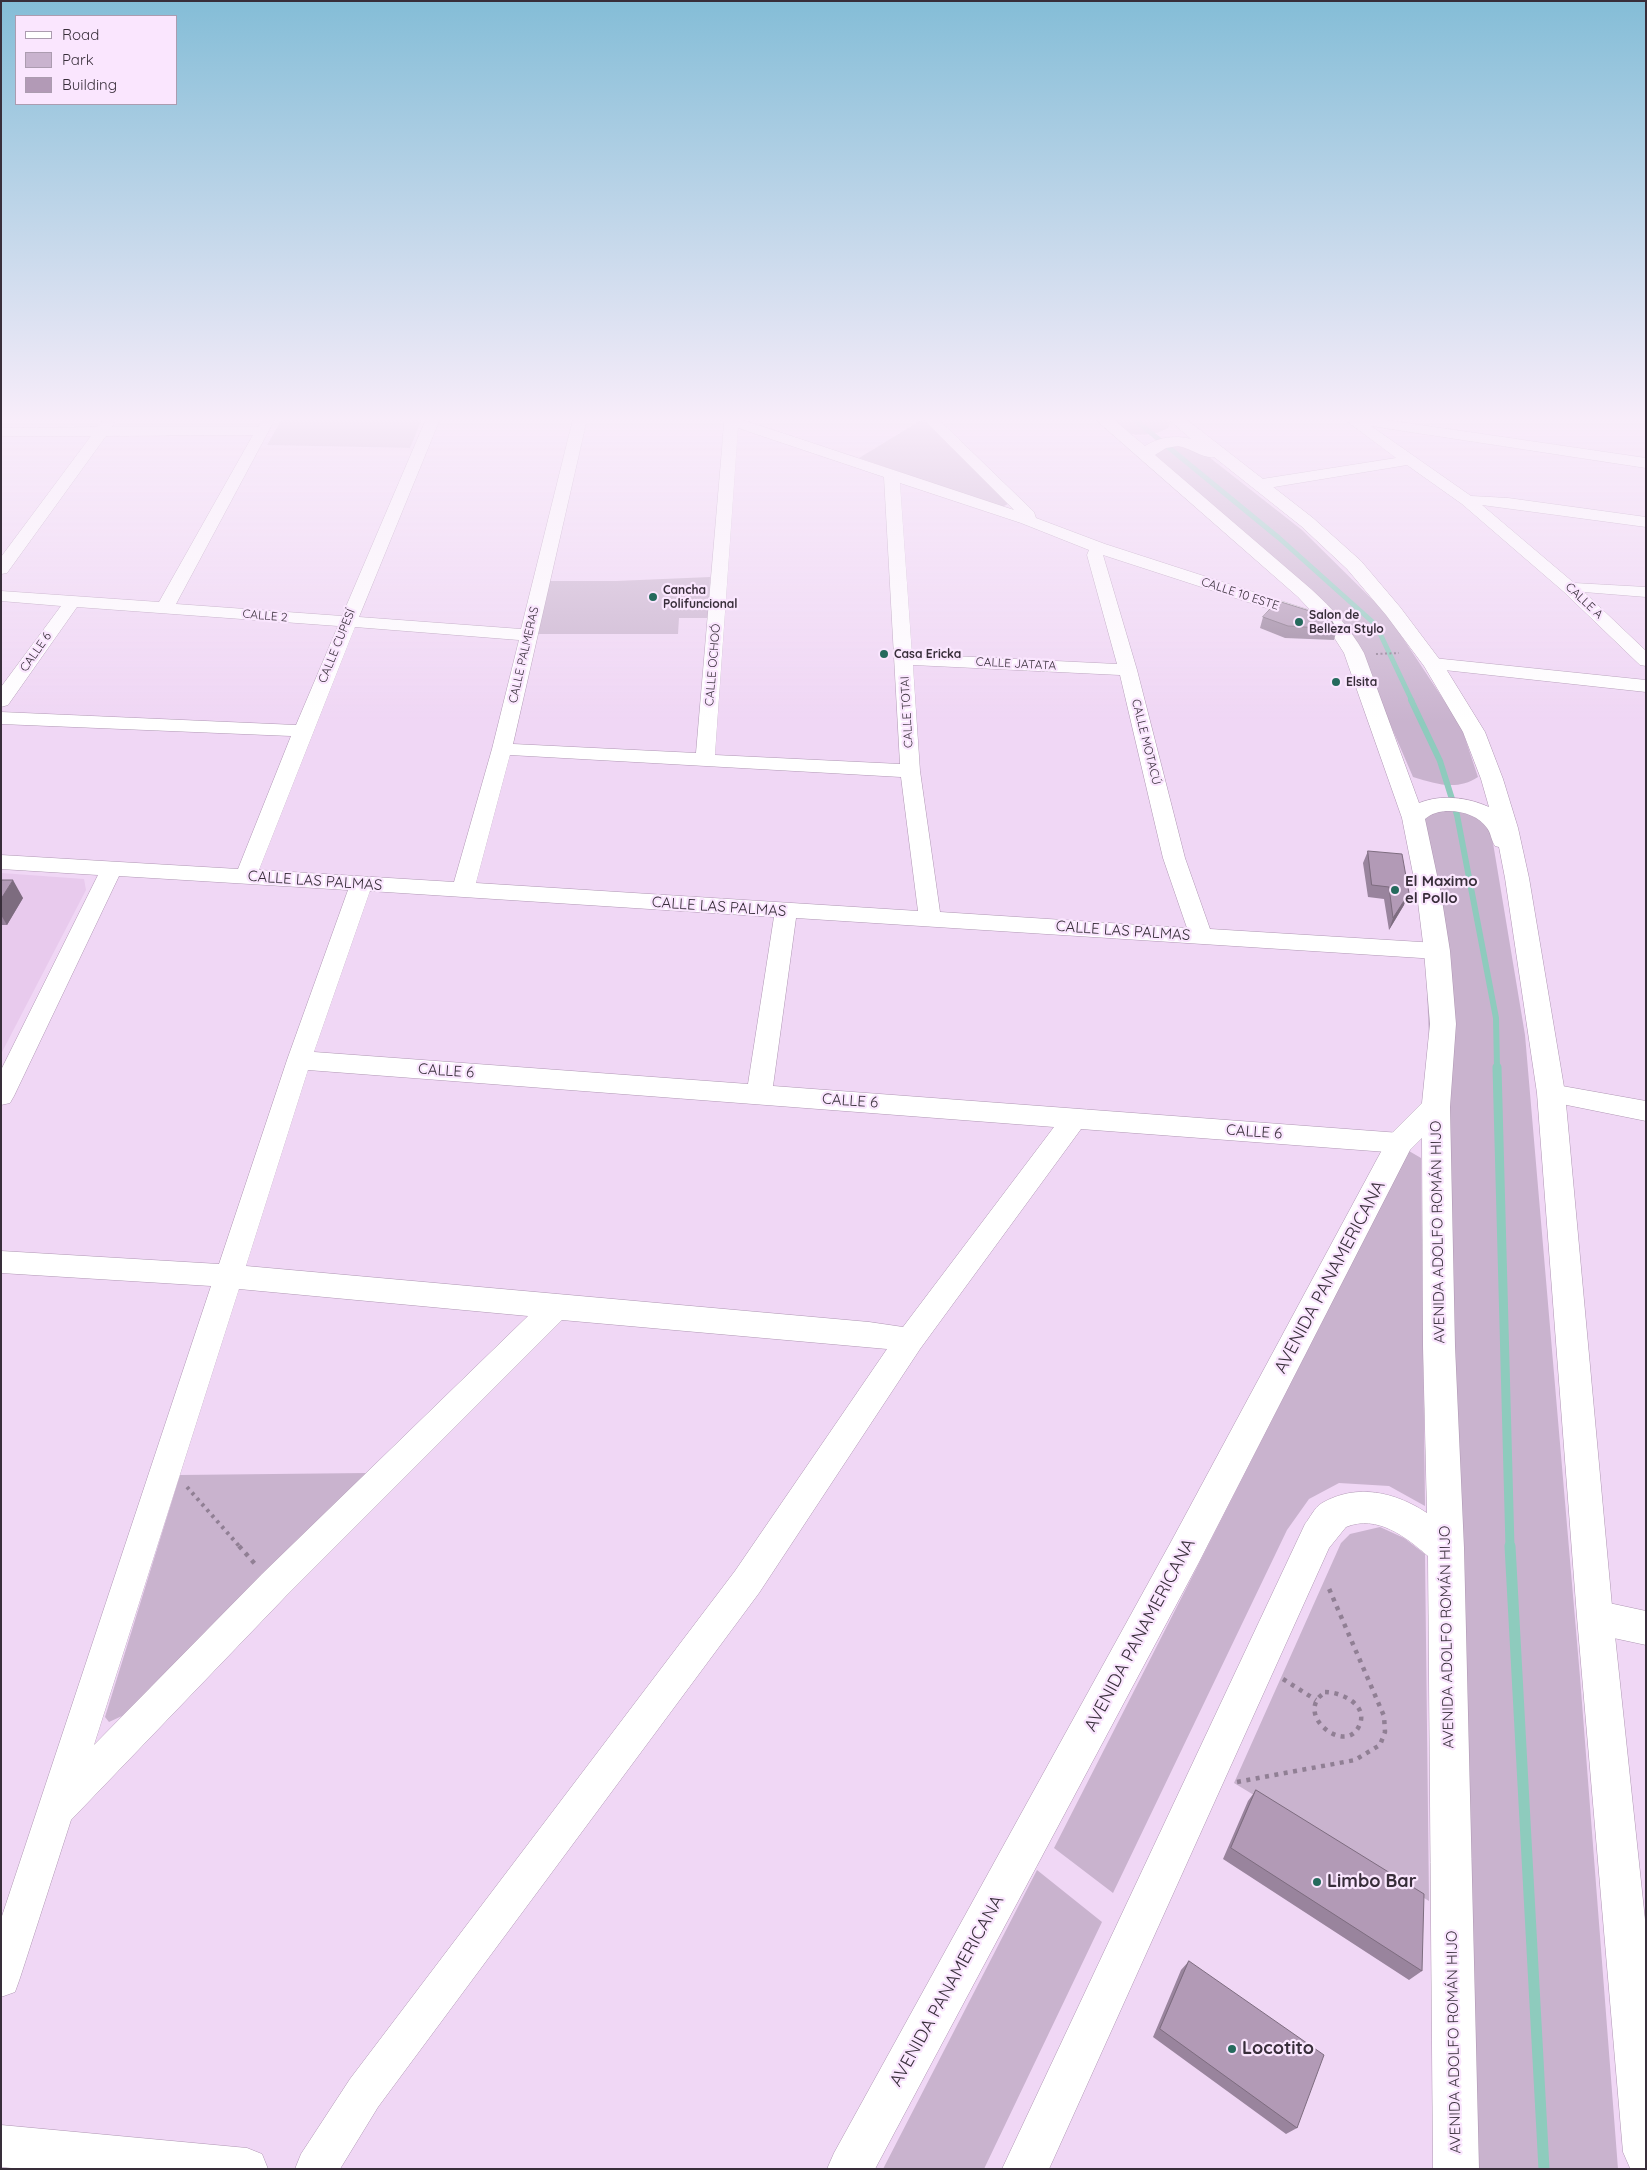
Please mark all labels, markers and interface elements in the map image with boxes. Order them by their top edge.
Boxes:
legend [15,15,178,105]
text: Road [62,25,99,44]
text: Park [62,50,94,69]
text: Building [62,75,117,94]
street label: CALLE 10 ESTE [1199,575,1281,613]
street label: CALLE A [1562,580,1606,622]
place label: Cancha Polifuncional [663,583,738,611]
marker: Cancha Polifuncional [647,591,659,603]
street label: CALLE PALMERAS [506,605,542,705]
street label: CALLE 2 [242,607,288,625]
street label: CALLE CUPESÍ [316,607,358,685]
place label: Salon de Belleza Stylo [1309,608,1384,636]
marker: Salon de Belleza Stylo [1293,616,1305,628]
street label: CALLE OCHOÓ [702,623,724,707]
street label: CALLE 6 [17,629,55,675]
place label: Casa Ericka [894,647,961,661]
marker: Casa Ericka [878,648,890,660]
street label: CALLE JATATA [975,655,1057,673]
place label: Elsita [1346,675,1377,689]
street label: CALLE TOTAI [898,676,916,748]
marker: Elsita [1330,676,1342,688]
street label: CALLE MOTACÚ [1128,698,1164,786]
street label: CALLE LAS PALMAS [247,867,383,895]
place label: El Maximo el Pollo [1405,872,1478,907]
marker: El Maximo el Pollo [1389,884,1401,896]
street label: CALLE LAS PALMAS [651,893,787,921]
street label: CALLE LAS PALMAS [1055,917,1191,945]
street label: CALLE 6 [417,1060,475,1082]
street label: CALLE 6 [821,1090,879,1112]
street label: AVENIDA ADOLFO ROMÁN HIJO [1427,1120,1449,1344]
street label: CALLE 6 [1225,1121,1283,1143]
street label: AVENIDA PANAMERICANA [1270,1177,1390,1377]
street label: AVENIDA ADOLFO ROMÁN HIJO [1436,1525,1458,1749]
street label: AVENIDA PANAMERICANA [1080,1535,1200,1735]
place label: Limbo Bar [1327,1871,1416,1893]
marker: Limbo Bar [1311,1876,1323,1888]
street label: AVENIDA PANAMERICANA [885,1892,1009,2090]
street label: AVENIDA ADOLFO ROMÁN HIJO [1443,1930,1465,2154]
place label: Locotito [1242,2038,1314,2060]
marker: Locotito [1226,2043,1238,2055]

